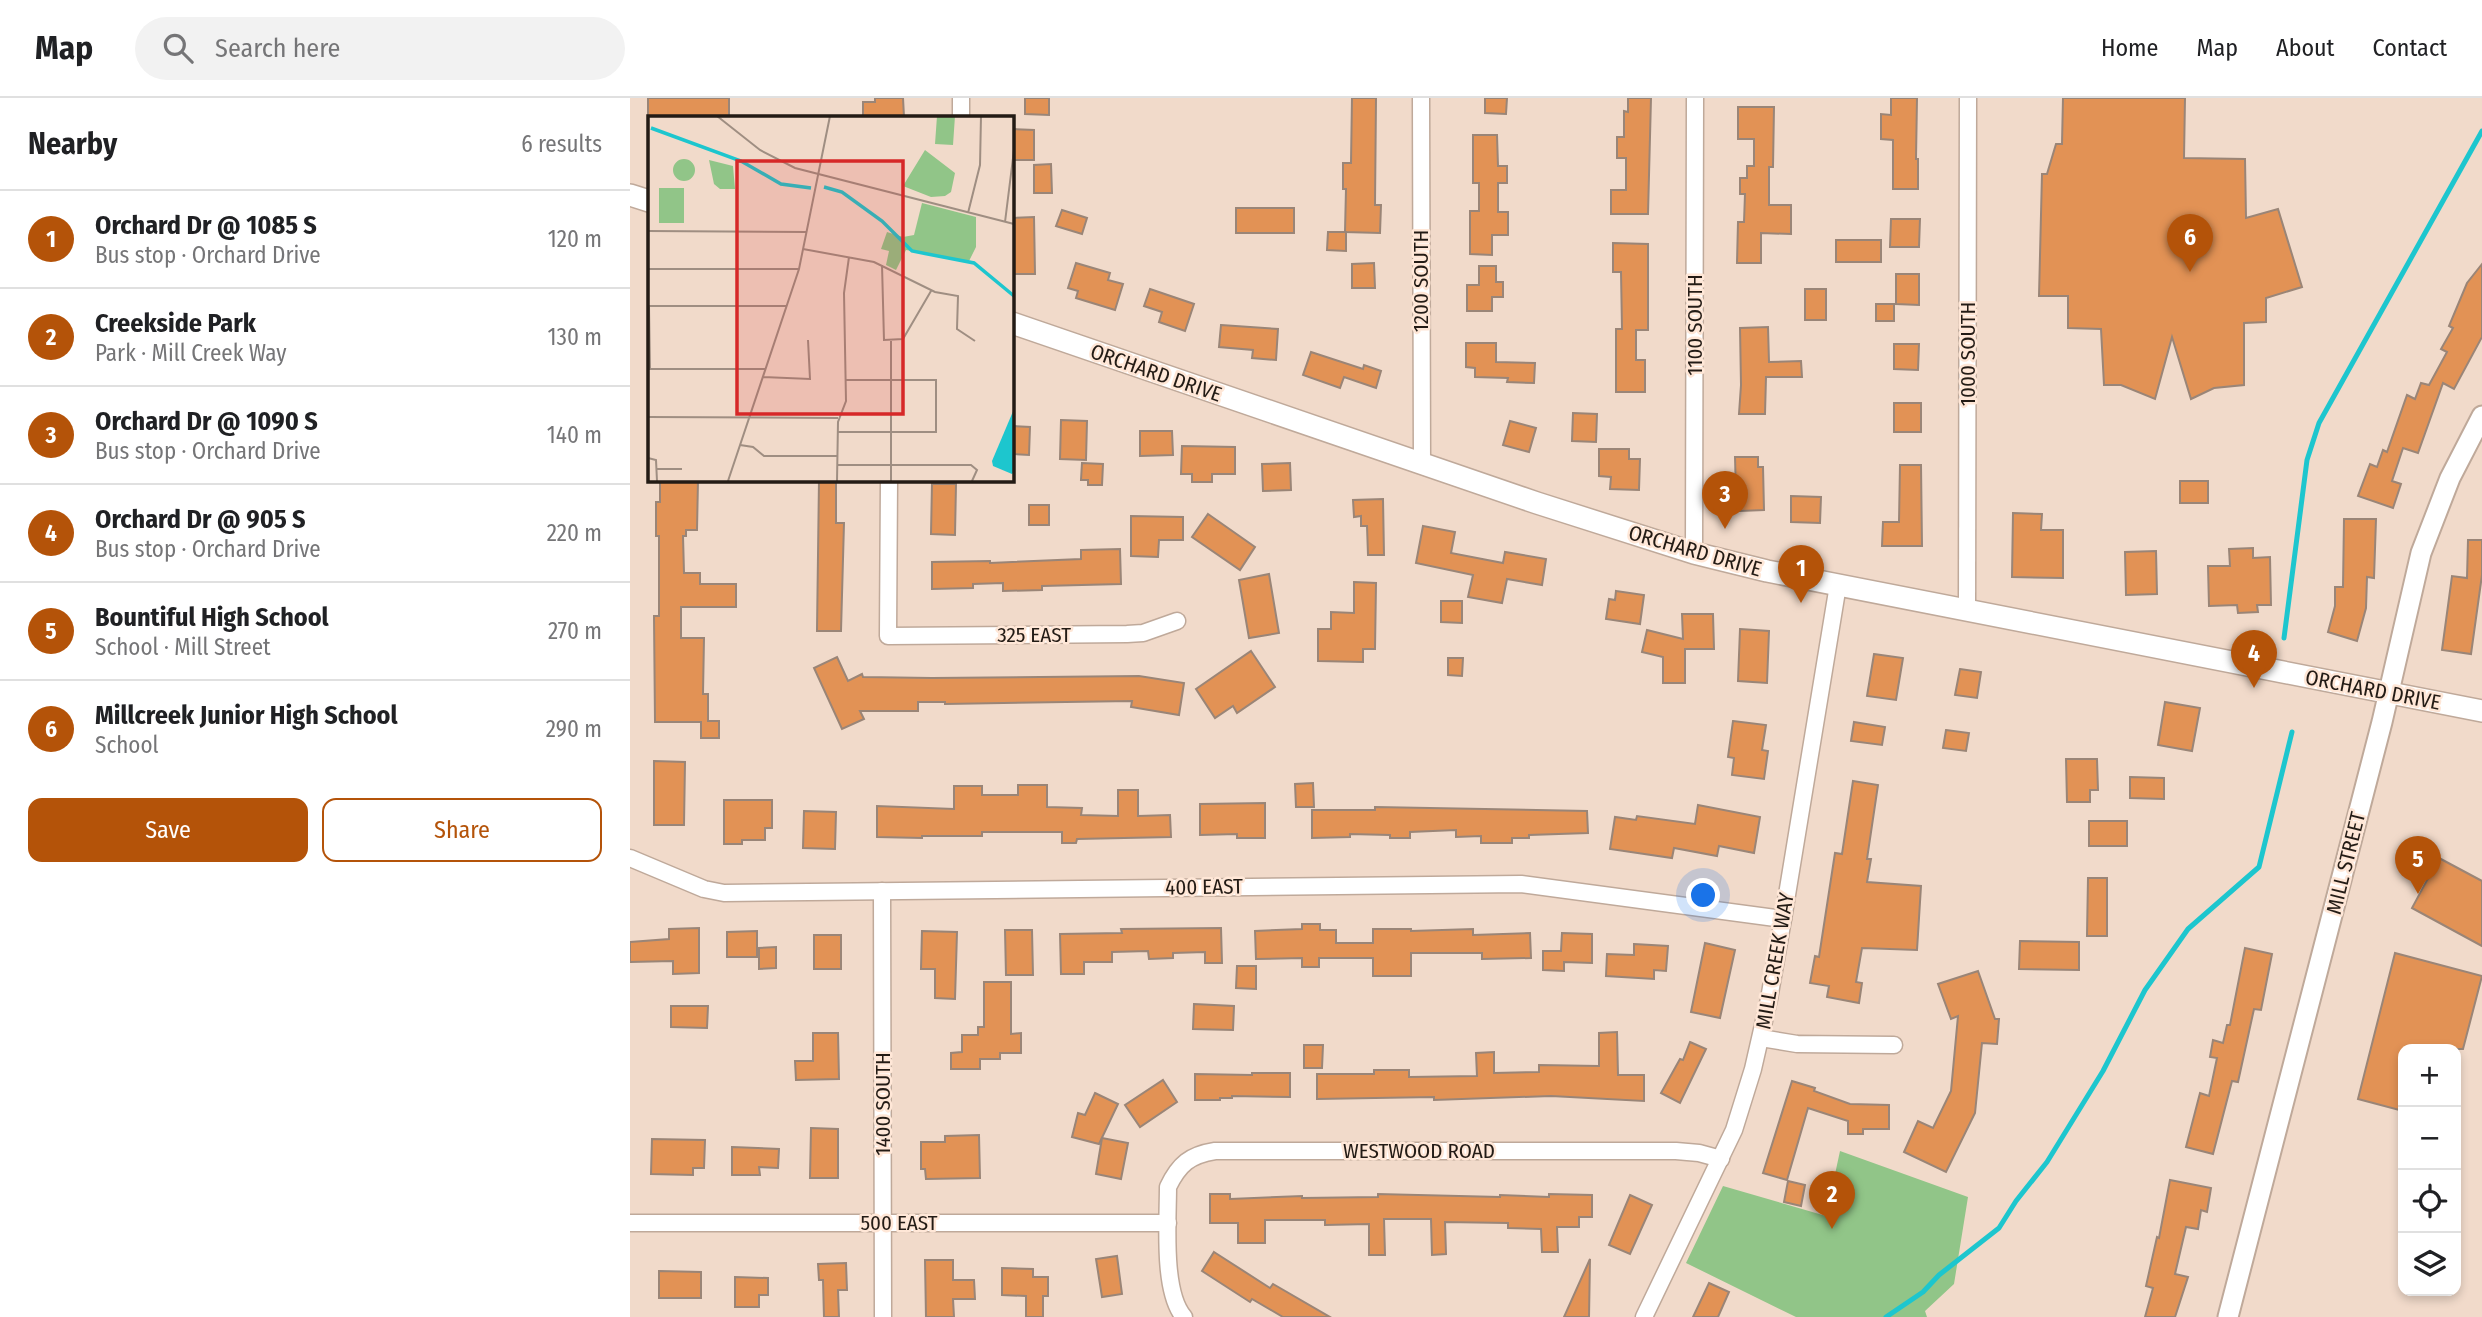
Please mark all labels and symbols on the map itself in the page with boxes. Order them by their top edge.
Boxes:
inset map [648,116,1013,481]
pin: 6 [2167,214,2213,272]
street label: 1200 SOUTH [1408,230,1434,332]
street label: 1100 SOUTH [1682,274,1708,376]
street label: 1000 SOUTH [1955,302,1981,406]
street label: ORCHARD DRIVE [1087,338,1225,408]
pin: 3 [1702,471,1748,529]
street label: ORCHARD DRIVE [1625,520,1765,582]
pin: 1 [1778,545,1824,603]
street label: 325 EAST [997,622,1071,648]
pin: 4 [2231,630,2277,688]
street label: ORCHARD DRIVE [2303,664,2443,716]
street label: MILL STREET [2321,809,2371,917]
pin: 5 [2395,836,2441,894]
street label: 400 EAST [1165,873,1243,901]
your location [1686,878,1720,912]
street label: MILL CREEK WAY [1750,890,1800,1031]
street label: 1400 SOUTH [870,1052,896,1156]
street label: WESTWOOD ROAD [1343,1138,1495,1164]
pin: 2 [1809,1171,1855,1229]
street label: 500 EAST [860,1210,938,1236]

